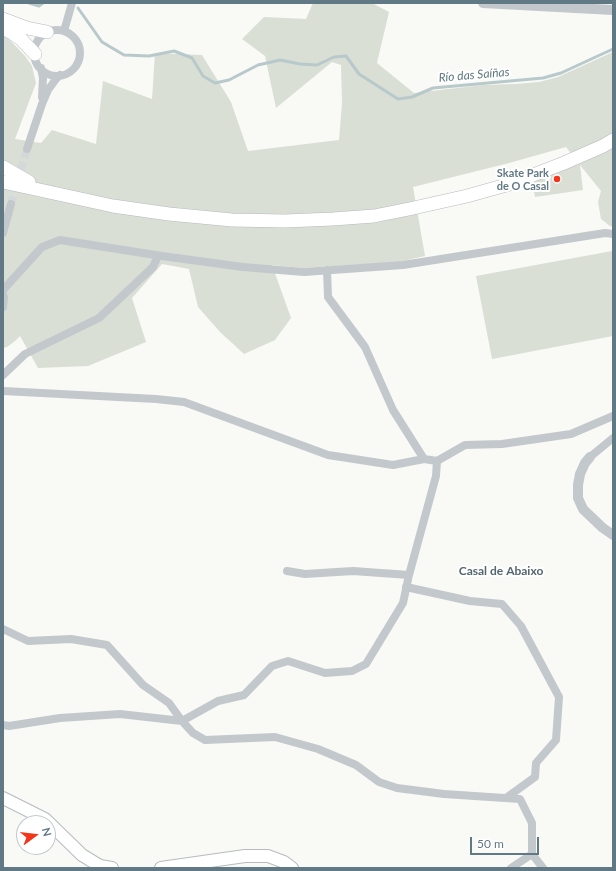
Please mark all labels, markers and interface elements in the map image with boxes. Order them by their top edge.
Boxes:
water label: Río das Saíñas [438,65,510,85]
place label: Skate Park de O Casal [497,166,549,192]
marker: Skate Park de O Casal [552,174,562,184]
district label: Casal de Abaixo [459,564,543,578]
north arrow [16,815,56,855]
text: N [40,826,54,838]
scale bar [472,829,541,855]
text: 50 m [477,836,504,851]

